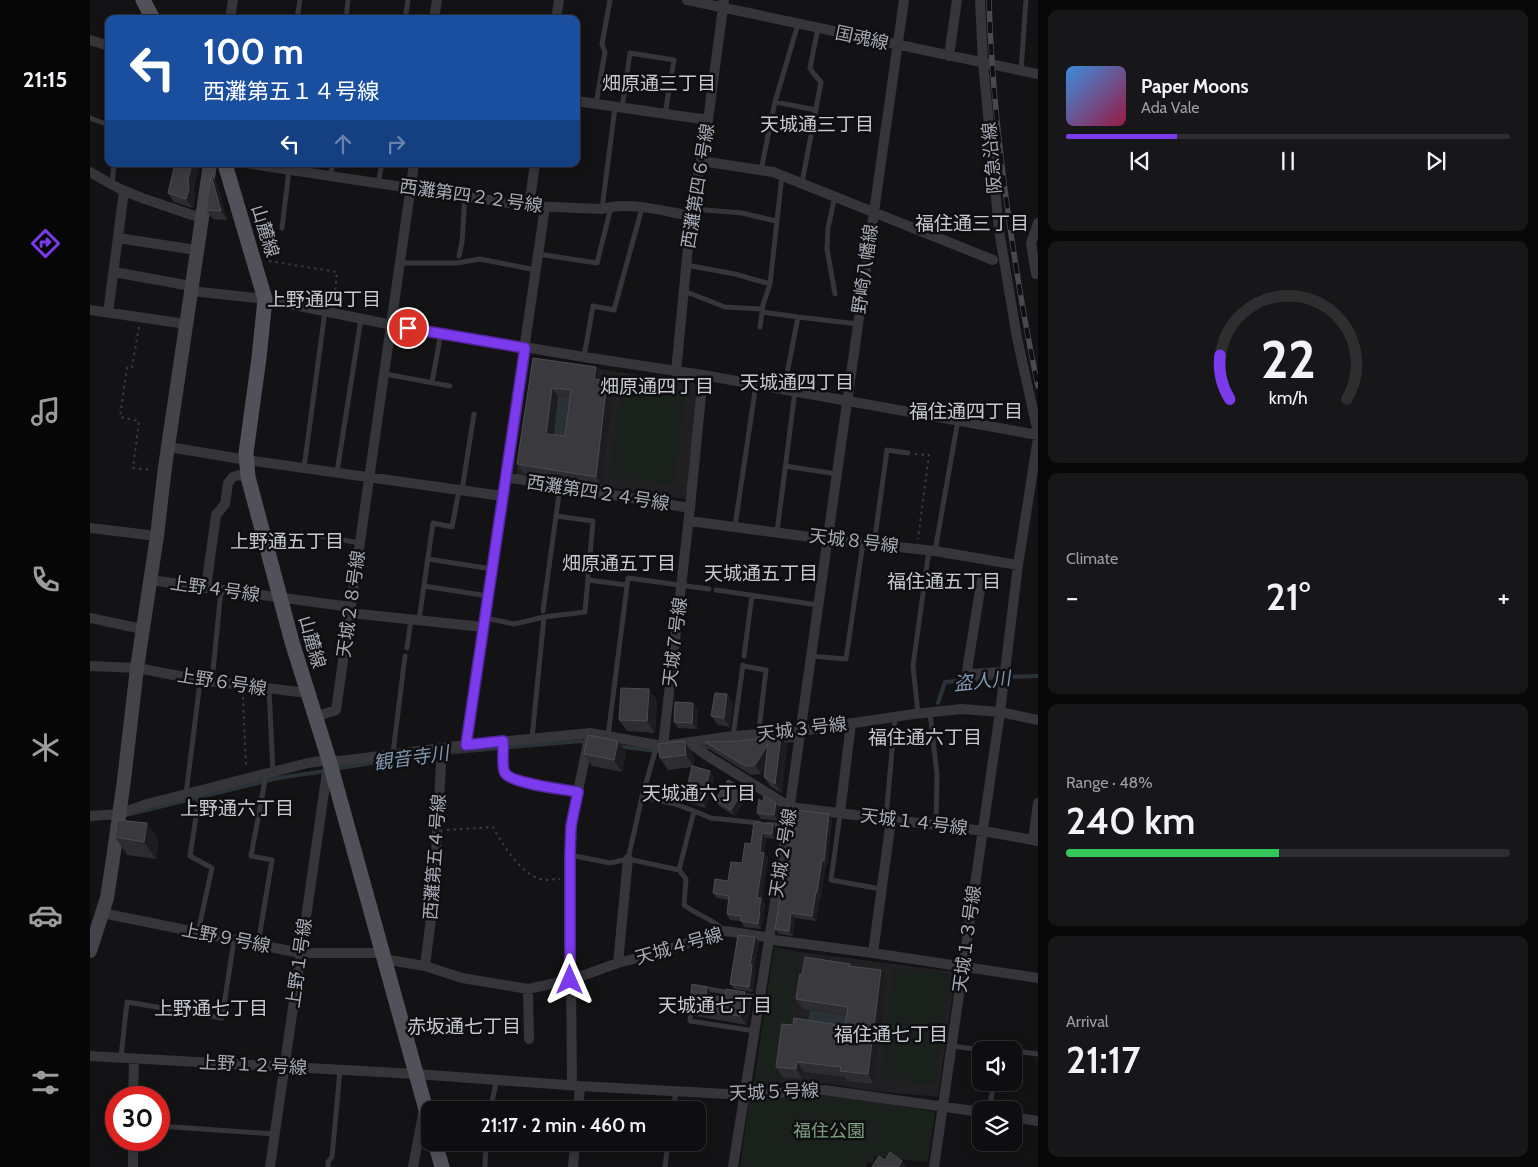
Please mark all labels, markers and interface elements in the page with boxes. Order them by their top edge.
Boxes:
street label: 国魂線 [833,22,891,54]
text: 100 m [203,30,304,73]
icon: left [120,35,185,100]
text: 21:15 [23,66,67,93]
district label: 畑原通三丁目 [602,72,716,95]
text: Paper Moons [1141,75,1249,98]
text: 西灘第五１４号線 [203,78,379,105]
text: Ada Vale [1141,98,1200,117]
district label: 天城通三丁目 [760,113,874,136]
street label: 阪急沿線 [978,121,1006,195]
street label: 西灘第四６号線 [677,122,719,250]
icon: left [276,130,304,158]
icon: ahead [329,130,357,158]
icon: right [382,130,410,158]
icon: previous [1126,147,1154,175]
icon: pause [1274,147,1302,175]
icon: next [1422,147,1450,175]
street label: 西灘第四２２号線 [398,175,544,217]
street label: 山麓線 [247,202,283,260]
district label: 福住通三丁目 [915,212,1029,235]
street label: 野崎八幡線 [848,223,882,315]
icon: directions [28,226,63,261]
district label: 上野通四丁目 [267,288,381,311]
pin [387,307,429,349]
icon: arrive [394,314,422,342]
text: 22 [1260,328,1316,391]
district label: 天城通四丁目 [740,371,854,394]
district label: 畑原通四丁目 [600,375,714,398]
text: km/h [1268,387,1308,408]
icon: music [28,394,63,429]
district label: 福住通四丁目 [909,400,1023,423]
street label: 西灘第四２４号線 [525,471,671,515]
street label: 天城８号線 [808,525,900,557]
district label: 上野通五丁目 [230,530,344,553]
street label: 天城２８号線 [333,549,369,659]
text: Climate [1066,549,1118,568]
district label: 畑原通五丁目 [562,552,676,575]
icon: phone [28,562,63,597]
district label: 天城通五丁目 [704,562,818,585]
district label: 福住通五丁目 [887,570,1001,593]
street label: 上野４号線 [169,572,261,606]
text: 21° [1266,573,1310,620]
text: − [1066,580,1078,614]
text: + [1498,580,1510,614]
street label: 天城７号線 [659,596,691,688]
street label: 山麓線 [294,613,330,671]
street label: 上野６号線 [176,664,268,700]
water label: 盗人川 [952,666,1014,695]
street label: 天城３号線 [756,713,848,745]
district label: 福住通六丁目 [868,726,982,749]
icon: climate [28,730,63,765]
water label: 観音寺川 [372,741,452,775]
text: Range · 48% [1066,773,1153,792]
district label: 天城通六丁目 [642,782,756,805]
street label: 西灘第五４号線 [420,793,450,921]
district label: 上野通六丁目 [180,797,294,820]
text: 240 km [1066,797,1195,844]
street label: 天城１４号線 [859,805,969,839]
street label: 天城２号線 [765,807,801,899]
street label: 天城１３号線 [949,884,985,994]
icon: car [28,898,63,933]
street label: 上野１号線 [282,917,316,1009]
street label: 上野９号線 [180,919,272,957]
street label: 天城４号線 [633,923,725,969]
position arrow [543,953,595,1005]
district label: 天城通七丁目 [658,994,772,1017]
district label: 上野通七丁目 [154,997,268,1020]
text: Arrival [1066,1012,1109,1031]
district label: 赤坂通七丁目 [407,1015,521,1038]
district label: 福住通七丁目 [834,1023,948,1046]
text: 21:17 [1066,1036,1140,1083]
map controls [972,1041,1022,1151]
button: sound [972,1041,1022,1091]
street label: 上野１２号線 [198,1051,308,1079]
icon: filters [28,1065,63,1100]
street label: 天城５号線 [729,1079,819,1105]
speed limit sign: 30 [105,1086,170,1151]
button: layers [972,1101,1022,1151]
text: 21:17 · 2 min · 460 m [481,1114,646,1137]
park label: 福住公園 [793,1120,865,1142]

